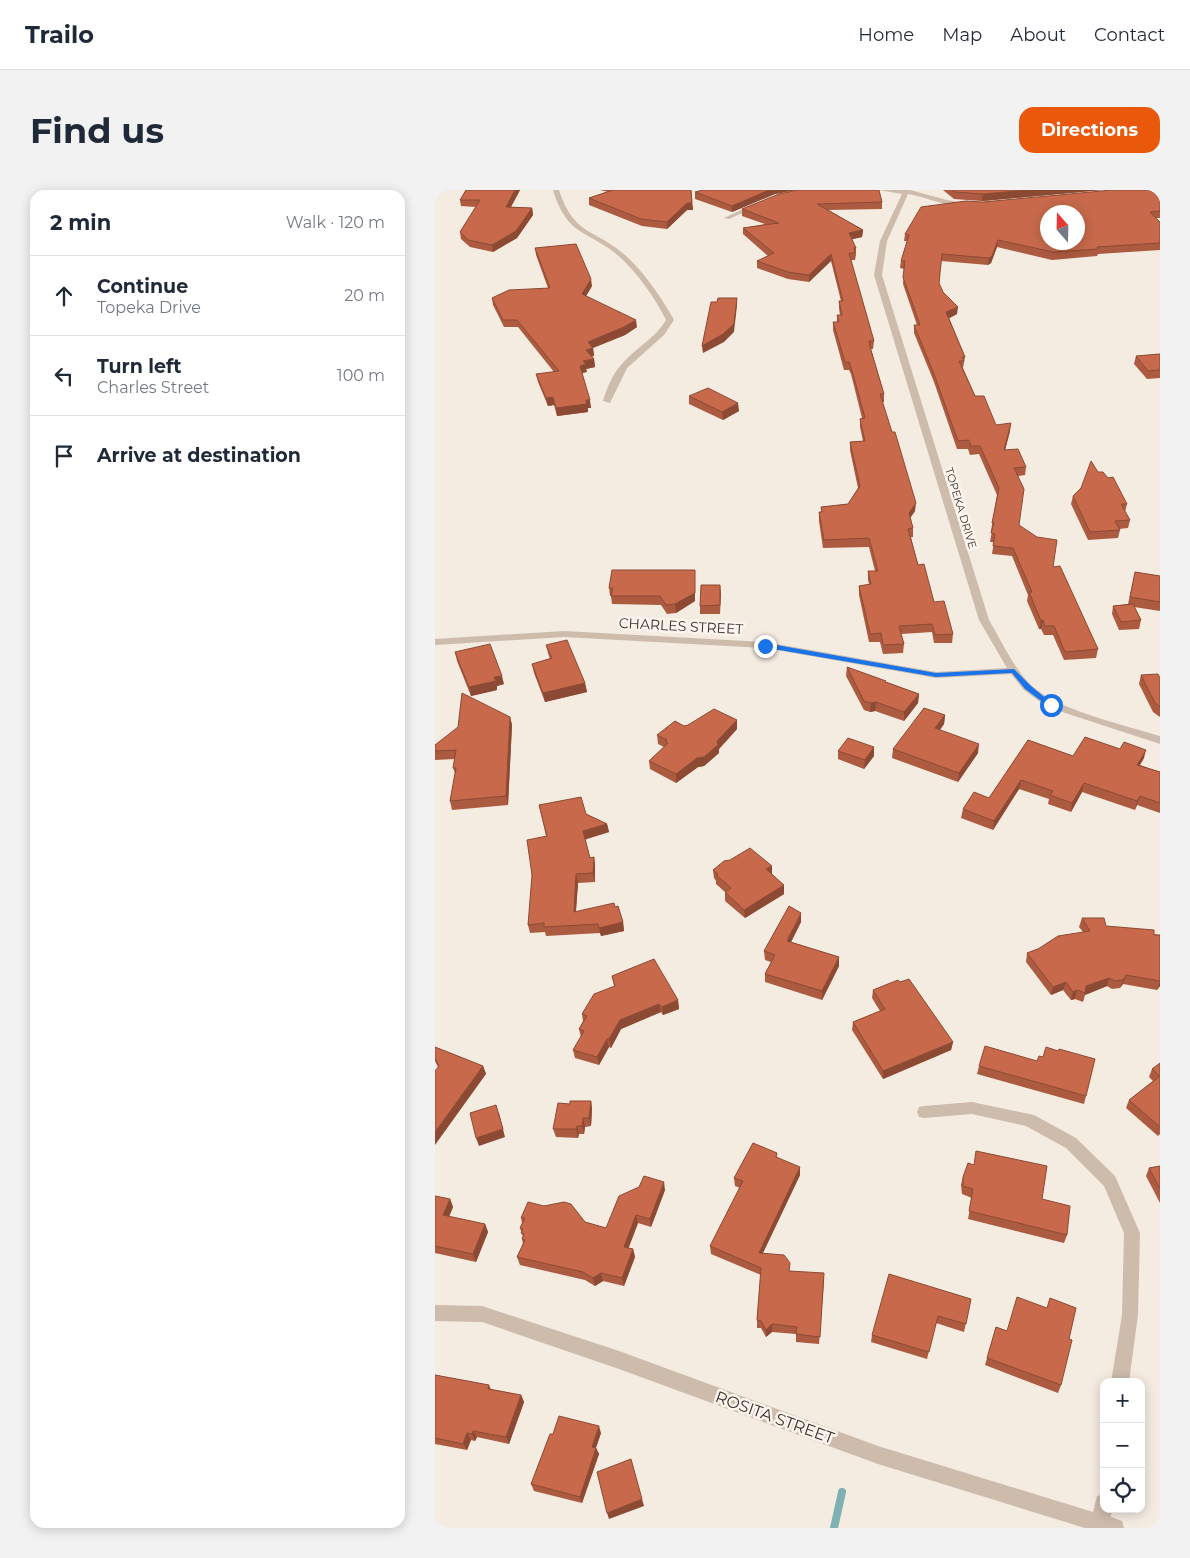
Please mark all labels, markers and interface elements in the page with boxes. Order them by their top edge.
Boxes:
text: Trailo [25,20,94,49]
text: Home [858,24,914,46]
text: Map [942,24,982,46]
text: About [1010,24,1066,46]
text: Contact [1094,24,1165,46]
button: Directions [1019,107,1160,153]
text: Find us [30,109,164,152]
north arrow [1040,205,1085,250]
text: 2 min [50,210,111,235]
text: Walk · 120 m [286,213,385,232]
text: Continue [97,275,188,298]
icon: ahead [50,282,78,310]
text: 20 m [344,286,385,305]
text: Topeka Drive [97,298,201,317]
text: Turn left [97,355,182,378]
icon: left [50,362,78,390]
text: 100 m [337,366,385,385]
text: Charles Street [97,378,209,397]
icon: arrive [50,442,78,470]
text: Arrive at destination [97,444,301,467]
street label: TOPEKA DRIVE [942,466,980,550]
street label: CHARLES STREET [618,614,744,638]
route end [754,635,777,658]
route start [1040,694,1063,717]
map controls [1100,1378,1145,1513]
button: + [1100,1378,1145,1423]
street label: ROSITA STREET [713,1387,838,1448]
button: − [1100,1423,1145,1468]
button: locate [1100,1468,1145,1513]

